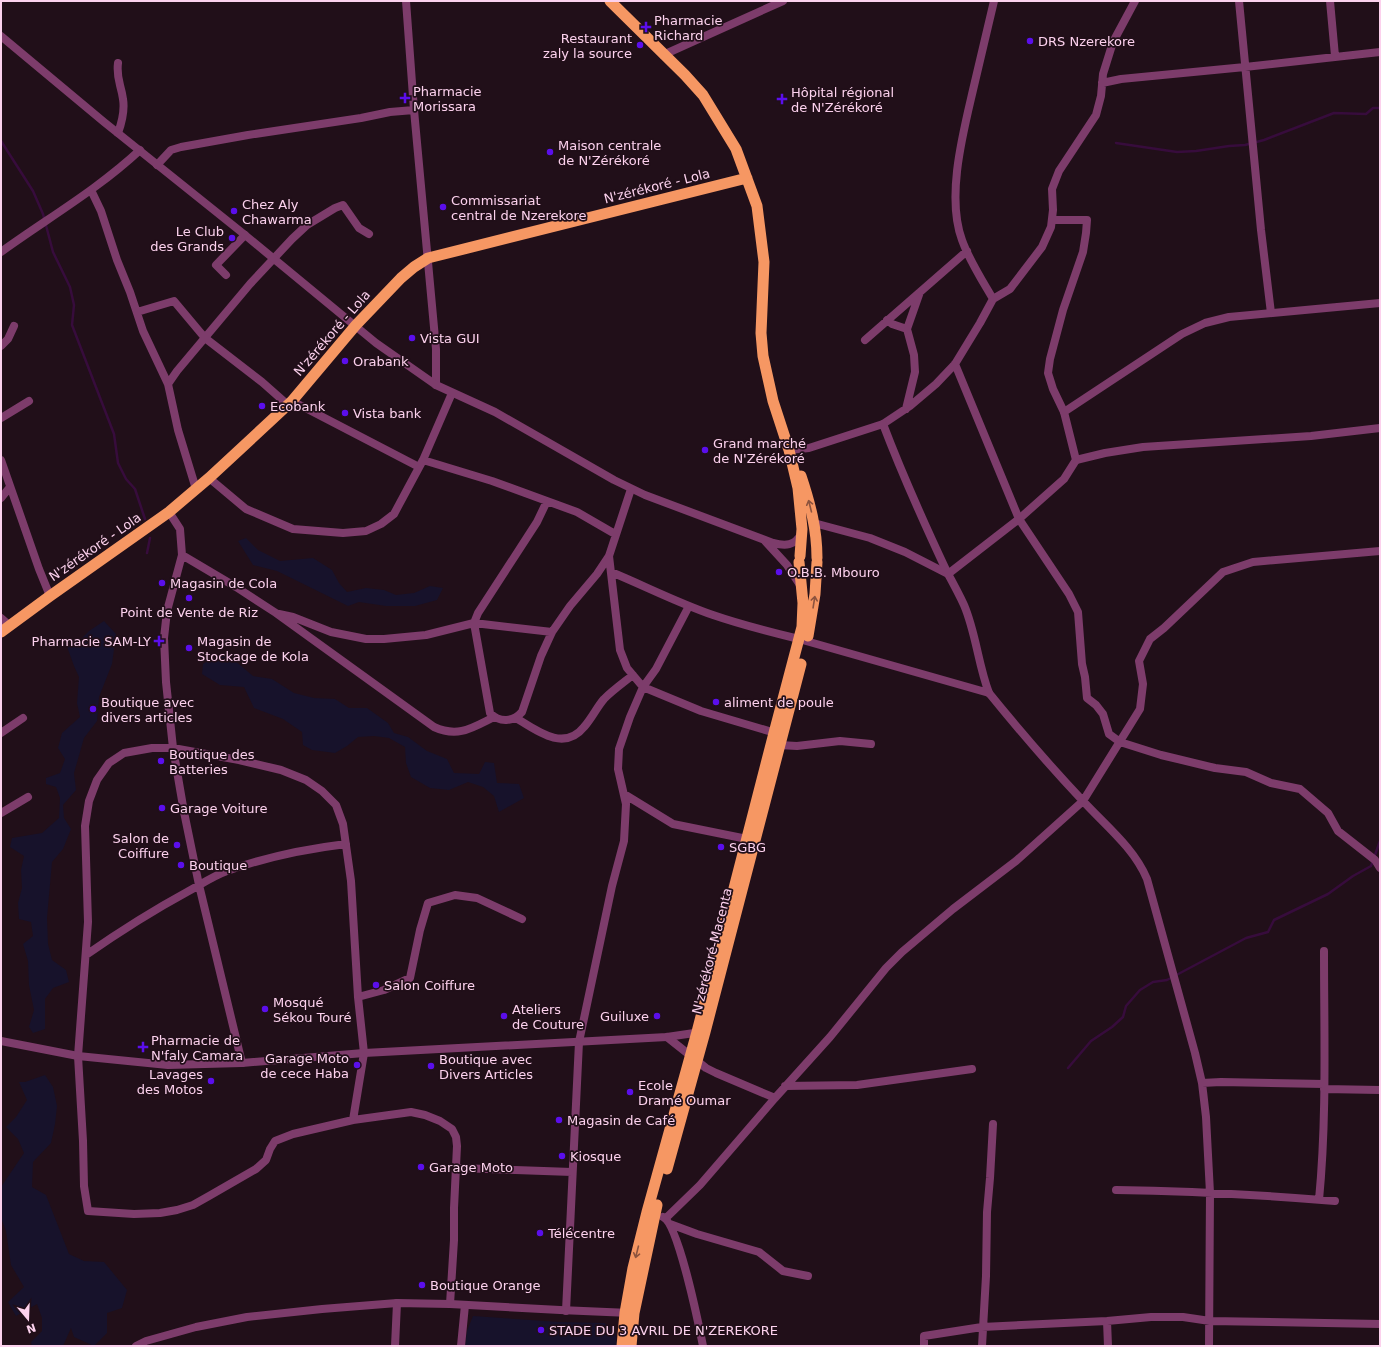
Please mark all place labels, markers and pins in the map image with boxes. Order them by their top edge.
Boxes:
place label: Pharmacie Richard [654,13,723,43]
marker: Pharmacie Richard [641,22,651,32]
place label: Restaurant zaly la source [543,31,632,61]
place label: DRS Nzerekore [1038,34,1135,49]
marker: DRS Nzerekore [1025,36,1035,46]
marker: Restaurant zaly la source [635,40,645,50]
place label: Pharmacie Morissara [413,84,482,114]
place label: Hôpital régional de N'Zérékoré [791,85,894,115]
marker: Pharmacie Morissara [400,93,410,103]
marker: Hôpital régional de N'Zérékoré [776,93,788,105]
place label: Maison centrale de N'Zérékoré [558,138,661,168]
marker: Maison centrale de N'Zérékoré [545,147,555,157]
place label: Commissariat central de Nzerekore [451,193,587,223]
place label: Chez Aly Chawarma [242,197,312,227]
marker: Commissariat central de Nzerekore [438,202,448,212]
marker: Chez Aly Chawarma [229,206,239,216]
place label: Le Club des Grands [150,224,224,254]
marker: Le Club des Grands [227,233,237,243]
place label: Vista GUI [420,331,480,346]
marker: Vista GUI [407,333,417,343]
place label: Orabank [353,354,409,369]
marker: Orabank [340,356,350,366]
place label: Ecobank [270,399,326,414]
marker: Ecobank [257,401,267,411]
place label: Vista bank [353,406,422,421]
marker: Vista bank [340,408,350,418]
place label: Grand marché de N'Zérékoré [713,436,806,466]
marker: Grand marché de N'Zérékoré [700,445,710,455]
place label: O.B.B. Mbouro [787,565,880,580]
marker: O.B.B. Mbouro [774,567,784,577]
place label: Magasin de Cola [170,576,277,591]
marker: Magasin de Cola [157,578,167,588]
marker: Point de Vente de Riz [184,593,194,603]
place label: Point de Vente de Riz [120,605,258,620]
place label: Pharmacie SAM-LY [32,634,151,649]
place label: Magasin de Stockage de Kola [197,634,309,664]
marker: Pharmacie SAM-LY [154,636,164,646]
marker: Magasin de Stockage de Kola [184,643,194,653]
place label: Boutique avec divers articles [101,695,194,725]
place label: aliment de poule [724,695,834,710]
marker: aliment de poule [711,697,721,707]
marker: Boutique avec divers articles [88,704,98,714]
place label: Boutique des Batteries [169,747,255,777]
marker: Boutique des Batteries [156,756,166,766]
place label: Garage Voiture [170,801,268,816]
marker: Garage Voiture [157,803,167,813]
place label: Salon de Coiffure [113,831,169,861]
marker: Salon de Coiffure [172,840,182,850]
place label: SGBG [729,840,766,855]
marker: SGBG [716,842,726,852]
place label: Boutique [189,858,247,873]
marker: Boutique [176,860,186,870]
place label: Salon Coiffure [384,978,475,993]
marker: Salon Coiffure [371,980,381,990]
place label: Mosqué Sékou Touré [273,995,352,1025]
place label: Ateliers de Couture [512,1002,584,1032]
marker: Mosqué Sékou Touré [260,1004,270,1014]
place label: Guiluxe [600,1009,649,1024]
marker: Ateliers de Couture [499,1011,509,1021]
marker: Guiluxe [652,1011,662,1021]
place label: Pharmacie de N'faly Camara [151,1033,243,1063]
marker: Pharmacie de N'faly Camara [138,1042,148,1052]
place label: Garage Moto de cece Haba [260,1051,349,1081]
place label: Boutique avec Divers Articles [439,1052,533,1082]
marker: Garage Moto de cece Haba [352,1060,362,1070]
marker: Boutique avec Divers Articles [426,1061,436,1071]
place label: Lavages des Motos [137,1067,203,1097]
marker: Lavages des Motos [206,1076,216,1086]
place label: Ecole Dramé Oumar [638,1078,731,1108]
marker: Ecole Dramé Oumar [625,1087,635,1097]
place label: Magasin de Café [567,1113,675,1128]
marker: Magasin de Café [554,1115,564,1125]
place label: Kiosque [570,1149,621,1164]
marker: Kiosque [557,1151,567,1161]
place label: Garage Moto [429,1160,513,1175]
marker: Garage Moto [416,1162,426,1172]
place label: Télécentre [547,1226,615,1241]
marker: Télécentre [535,1228,545,1238]
place label: Boutique Orange [430,1278,540,1293]
marker: Boutique Orange [417,1280,427,1290]
place label: STADE DU 3 AVRIL DE N'ZEREKORE [549,1323,778,1338]
marker: STADE DU 3 AVRIL DE N'ZEREKORE [536,1325,546,1335]

